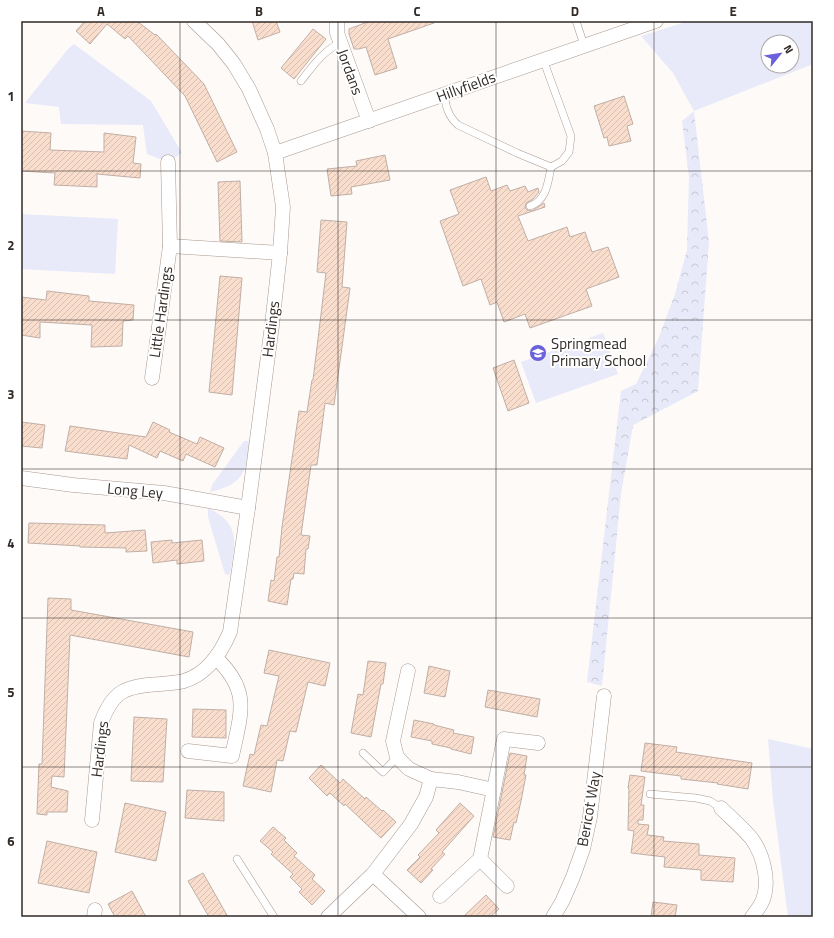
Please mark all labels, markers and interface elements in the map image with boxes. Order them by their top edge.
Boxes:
text: A [97,1,105,21]
text: B [255,1,263,21]
text: C [413,1,421,21]
text: D [571,1,579,21]
text: E [729,1,737,21]
north arrow [760,34,800,74]
text: N [780,42,797,56]
street label: Jordans [332,46,369,98]
street label: Hillyfields [433,65,499,108]
text: 1 [7,86,15,106]
text: 2 [7,235,15,255]
street label: Little Hardings [143,265,178,359]
street label: Hardings [256,299,285,358]
place label: Springmead Primary School [551,332,646,372]
school or university icon: Springmead Primary School [528,343,548,363]
text: 3 [7,384,15,404]
street label: Long Ley [106,477,164,504]
text: 4 [7,533,15,553]
text: 5 [7,682,15,702]
street label: Hardings [85,719,114,778]
street label: Bericot Way [571,770,606,848]
text: 6 [7,831,15,851]

